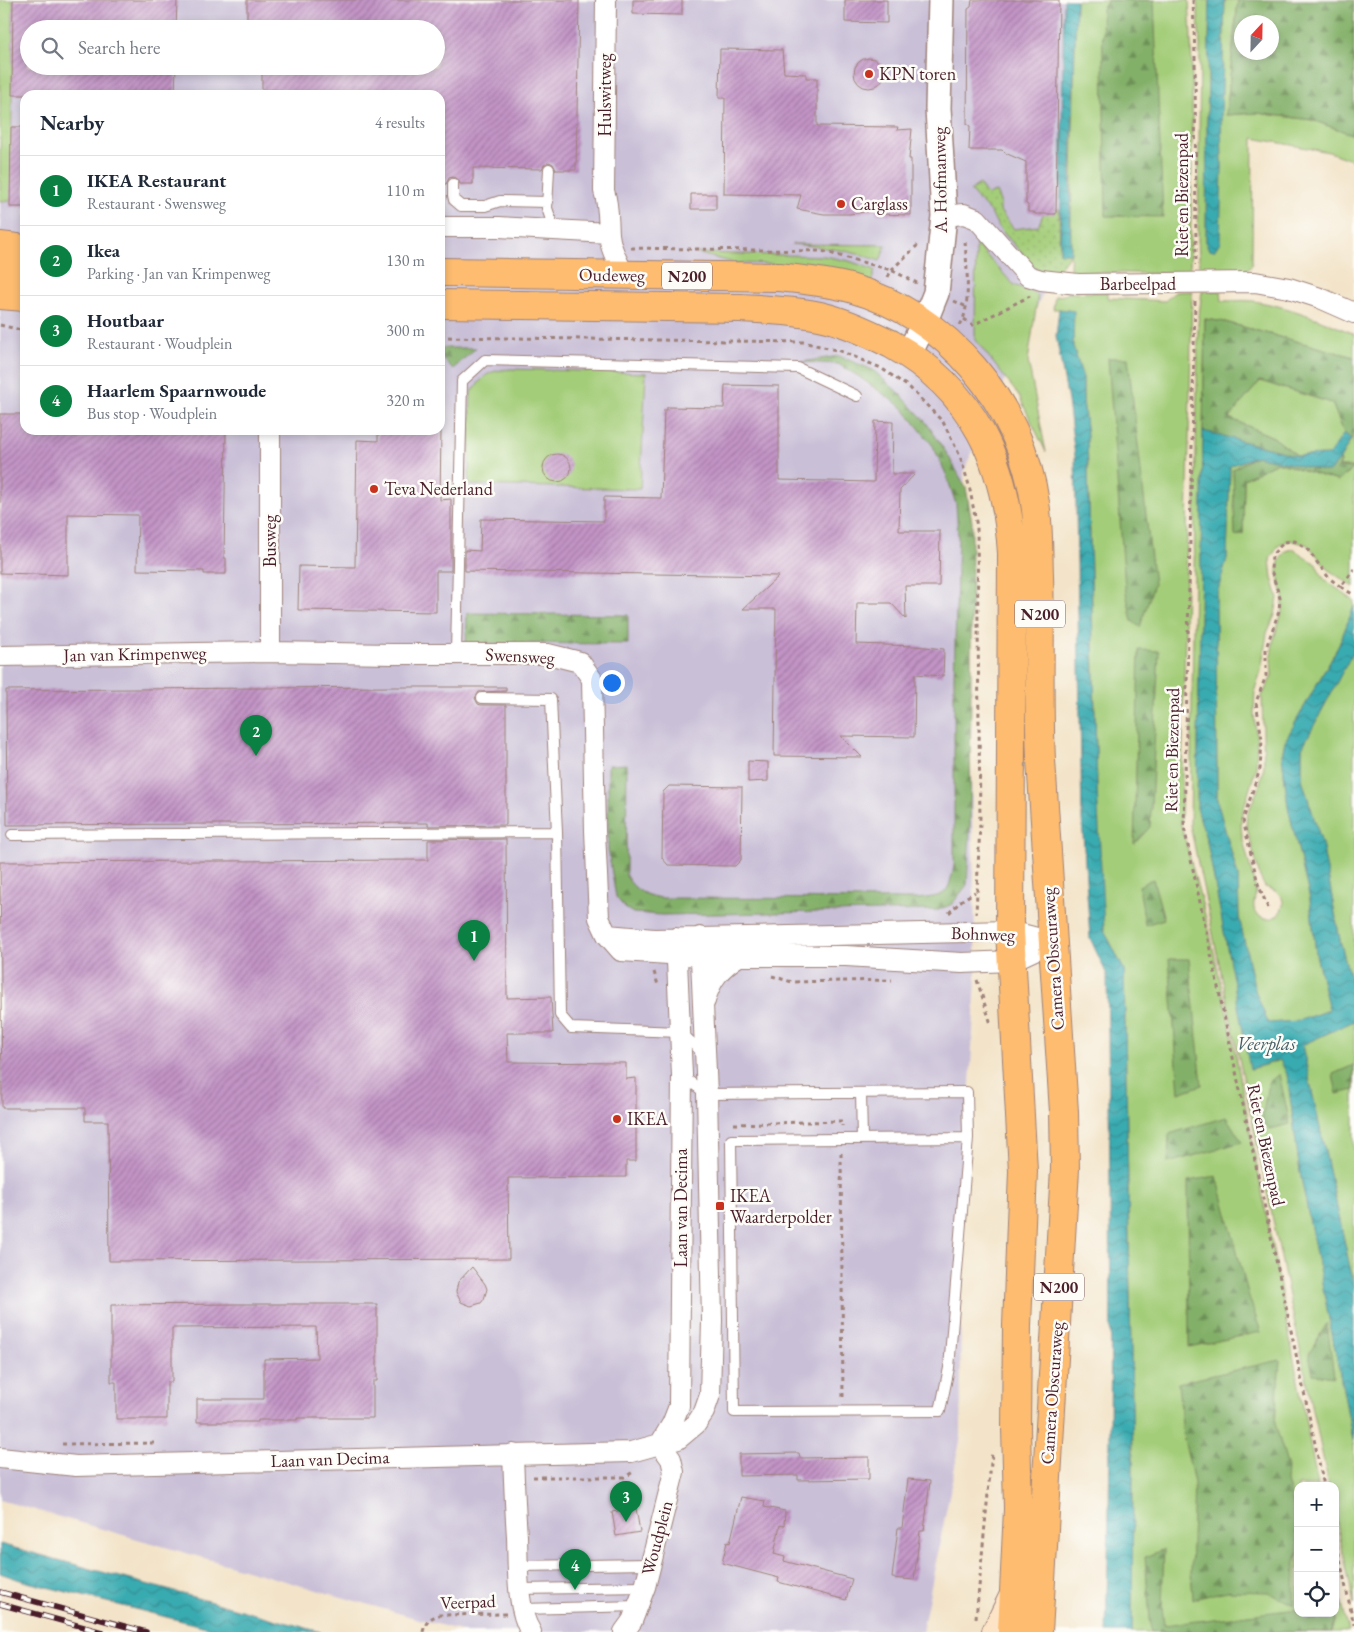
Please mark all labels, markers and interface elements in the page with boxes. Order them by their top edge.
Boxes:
north arrow [1234,15,1279,60]
search box [20,20,445,75]
icon: search [38,34,66,62]
text: Search here [78,35,160,60]
street label: Hulswitweg [593,53,616,137]
place label: KPN toren [879,62,957,85]
marker: KPN toren [863,68,875,80]
text: Nearby [40,109,104,136]
text: 4 results [375,112,425,133]
street label: A. Hofmanweg [927,126,952,234]
street label: Riet en Biezenpad [1170,132,1193,257]
text: IKEA Restaurant [87,168,226,193]
text: 1 [52,180,60,201]
text: 110 m [386,180,425,201]
place label: Carglass [851,192,908,215]
text: Restaurant · Swensweg [87,193,226,214]
marker: Carglass [835,198,847,210]
text: Ikea [87,238,120,263]
text: 2 [52,250,60,271]
text: 130 m [386,250,425,271]
street label: Oudeweg [579,262,645,287]
road number: N200 [662,262,712,290]
text: Parking · Jan van Krimpenweg [87,263,270,284]
street label: Barbeelpad [1100,272,1177,295]
text: Houtbaar [87,308,164,333]
text: 3 [52,320,60,341]
text: 300 m [386,320,425,341]
text: Restaurant · Woudplein [87,333,232,354]
text: Haarlem Spaarnwoude [87,378,266,403]
text: 4 [52,390,60,411]
text: 320 m [386,390,425,411]
text: Bus stop · Woudplein [87,403,217,424]
place label: Teva Nederland [384,477,494,500]
marker: Teva Nederland [368,483,380,495]
street label: Busweg [258,515,281,567]
road number: N200 [1015,600,1065,628]
street label: Jan van Krimpenweg [61,641,207,666]
street label: Swensweg [485,642,555,669]
your location [599,670,625,696]
street label: Riet en Biezenpad [1159,687,1184,812]
pin: 2 [240,715,272,756]
street label: Camera Obscuraweg [1036,887,1069,1031]
pin: 1 [458,920,490,961]
street label: Bohnweg [951,921,1016,946]
water label: Veerplas [1236,1031,1296,1056]
street label: Riet en Biezenpad [1242,1082,1291,1209]
place label: IKEA [627,1107,669,1130]
marker: IKEA [611,1113,623,1125]
street label: Laan van Decima [669,1148,692,1268]
place label: IKEA Waarderpolder [730,1184,832,1228]
marker: IKEA Waarderpolder [714,1200,726,1212]
road number: N200 [1034,1274,1084,1300]
street label: Camera Obscuraweg [1035,1321,1068,1465]
street label: Laan van Decima [270,1445,391,1472]
pin: 3 [610,1481,642,1522]
map controls [1294,1482,1339,1617]
button: + [1294,1482,1339,1527]
street label: Woudplein [636,1497,678,1578]
button: − [1294,1527,1339,1572]
pin: 4 [559,1549,591,1590]
button: locate [1294,1572,1339,1617]
street label: Veerpad [440,1589,497,1614]

